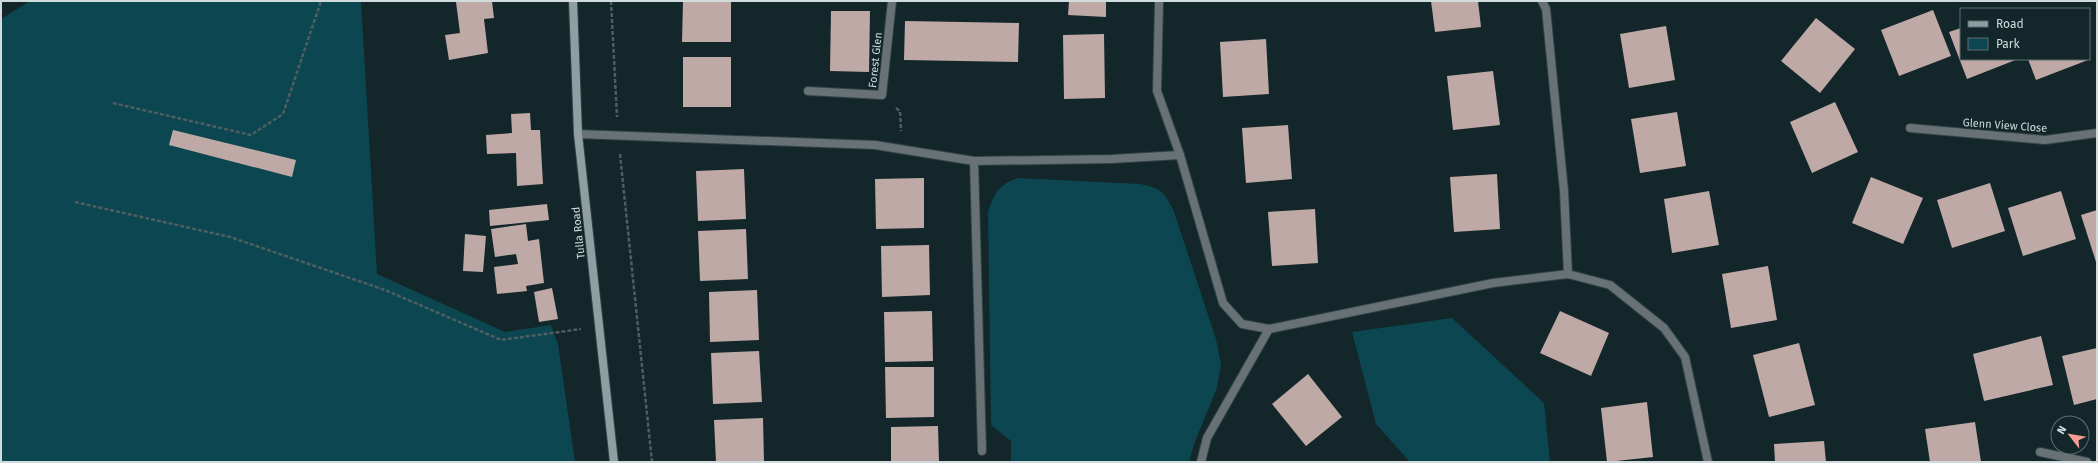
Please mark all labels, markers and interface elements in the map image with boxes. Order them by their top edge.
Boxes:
legend [1960,8,2090,60]
text: Road [1996,17,2024,31]
street label: Forest Glen [866,32,885,89]
text: Park [1996,37,2020,51]
street label: Glenn View Close [1962,116,2048,135]
street label: Tulla Road [569,206,588,260]
north arrow [2050,415,2090,455]
text: N [2054,424,2069,437]

